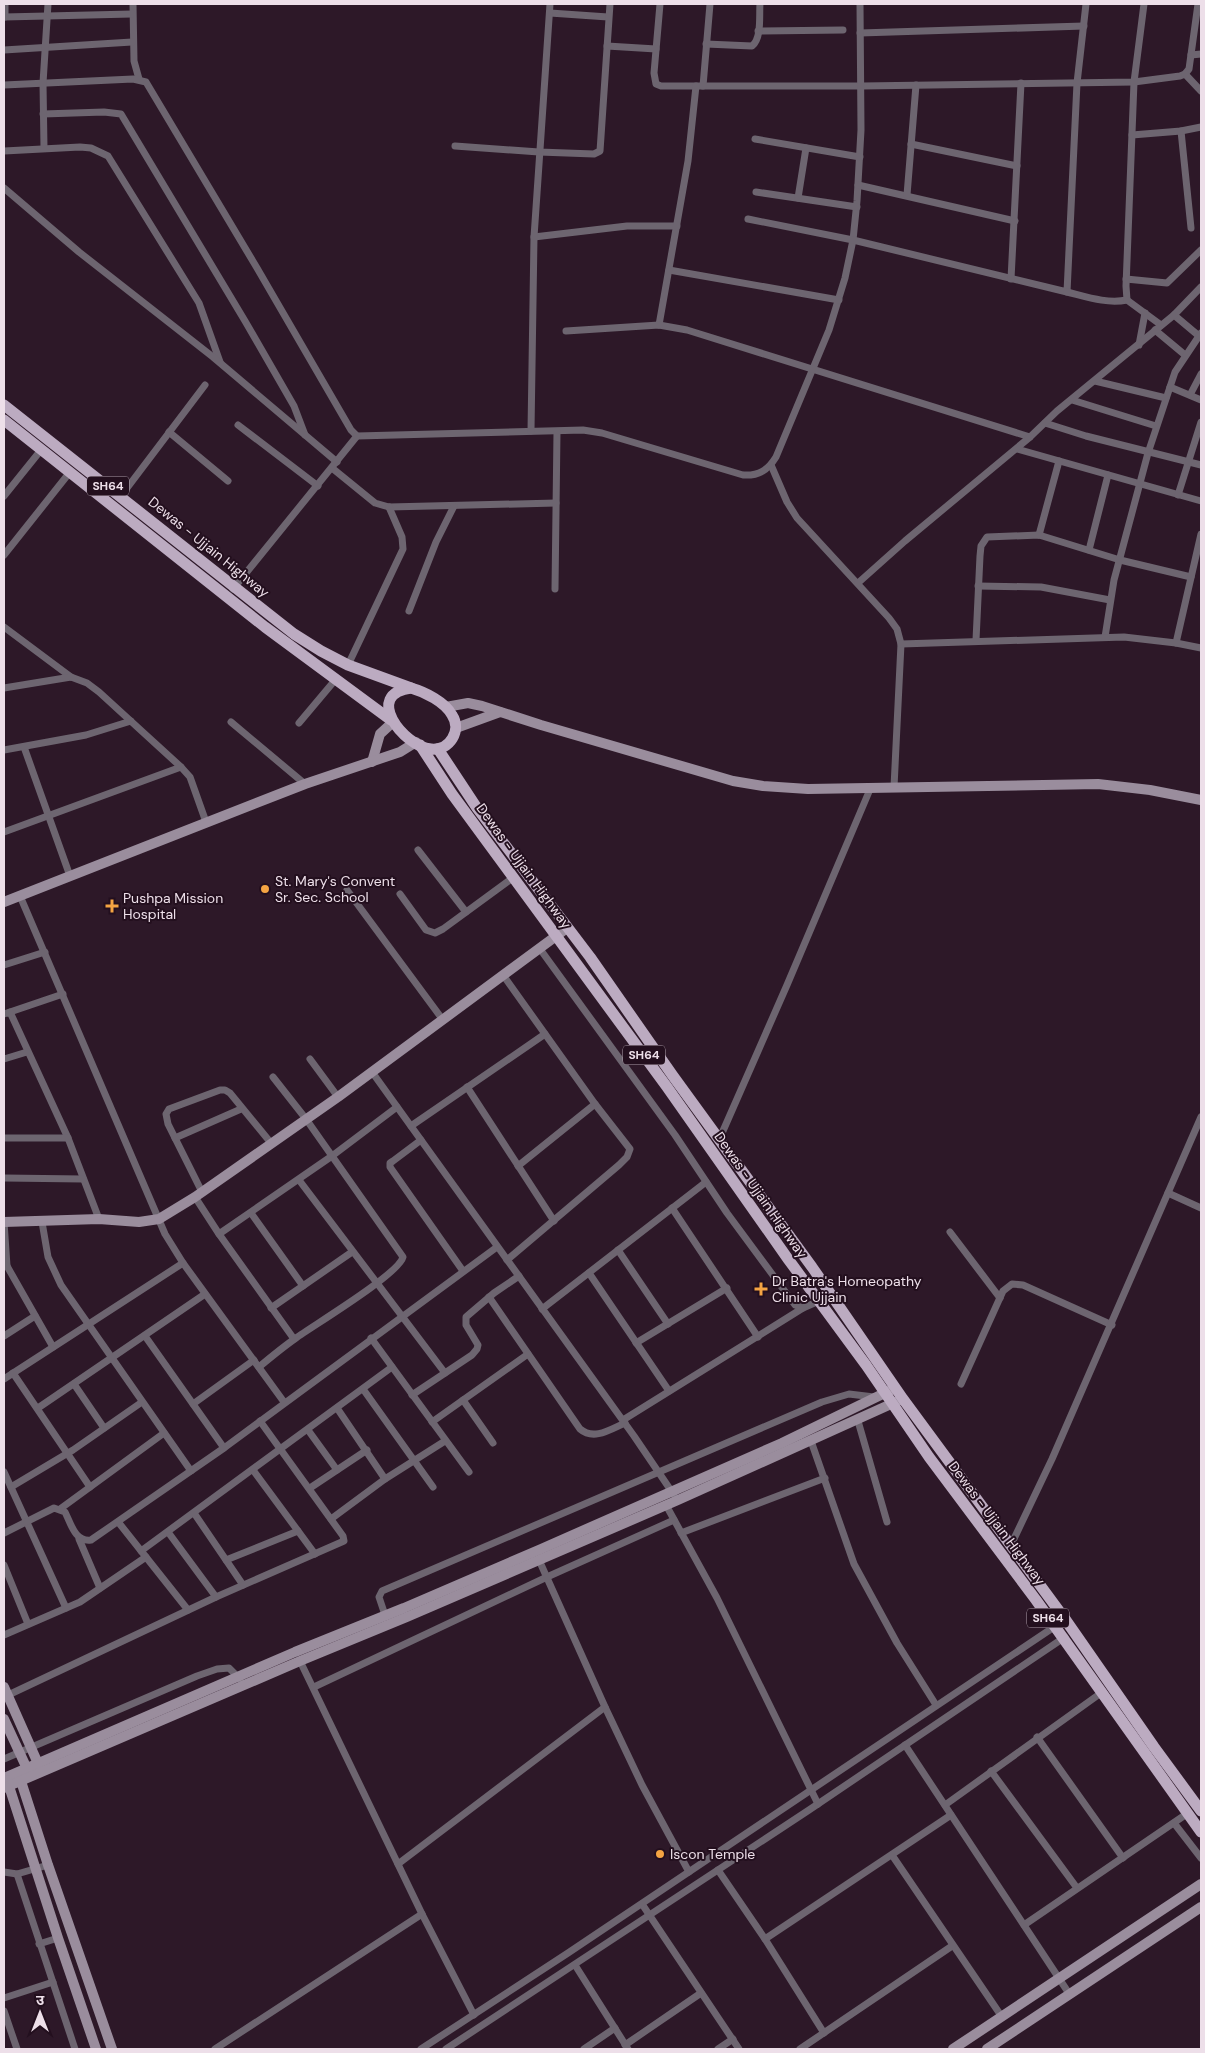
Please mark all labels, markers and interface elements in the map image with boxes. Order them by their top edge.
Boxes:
road number: SH64 [87,476,129,496]
street label: Dewas - Ujjain Highway [145,493,273,601]
street label: Dewas - Ujjain Highway [472,800,576,932]
place label: St. Mary's Convent Sr. Sec. School [275,872,395,906]
marker: St. Mary's Convent Sr. Sec. School [259,883,271,895]
place label: Pushpa Mission Hospital [123,889,223,923]
marker: Pushpa Mission Hospital [105,899,119,913]
road number: SH64 [623,1046,665,1064]
street label: Dewas - Ujjain Highway [710,1128,812,1262]
place label: Dr Batra's Homeopathy Clinic Ujjain [772,1272,922,1306]
marker: Dr Batra's Homeopathy Clinic Ujjain [754,1282,768,1296]
street label: Dewas - Ujjain Highway [945,1457,1050,1589]
road number: SH64 [1027,1609,1069,1628]
place label: Iscon Temple [670,1845,755,1863]
marker: Iscon Temple [654,1848,666,1860]
north arrow [15,1988,65,2038]
text: उ [36,1991,45,2009]

